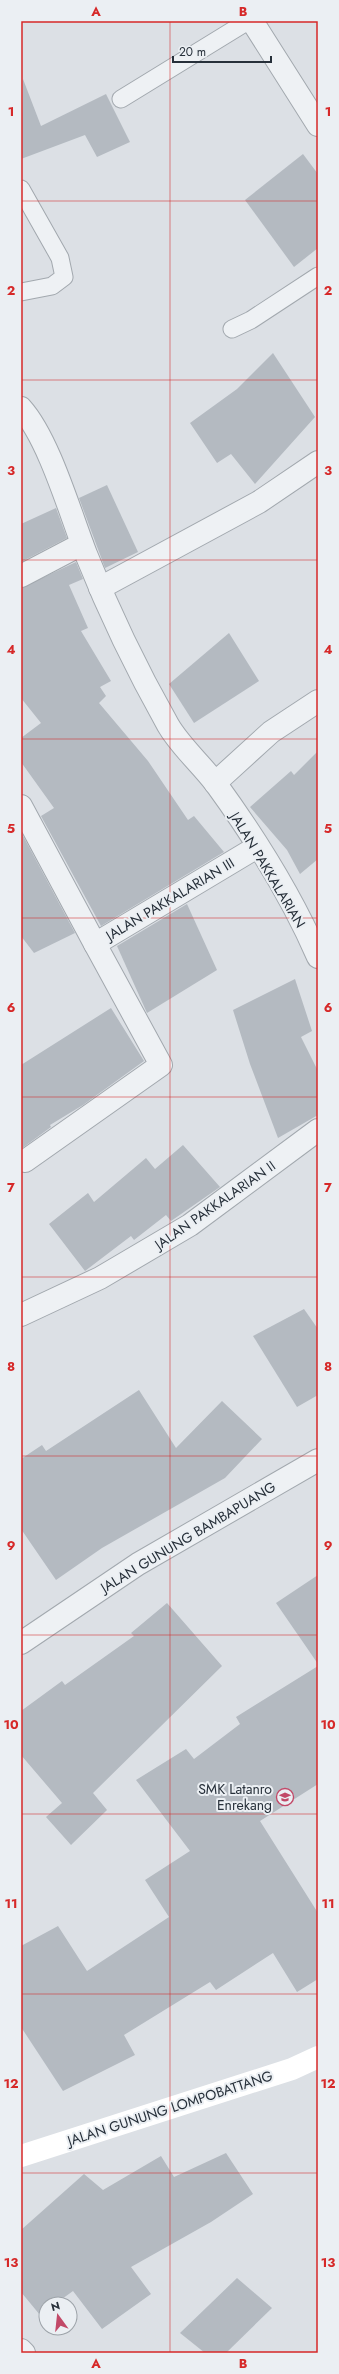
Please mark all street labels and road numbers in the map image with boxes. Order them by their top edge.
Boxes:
street label: JALAN PAKKALARIAN [224,807,311,932]
street label: JALAN PAKKALARIAN III [100,853,238,946]
street label: JALAN PAKKALARIAN II [149,1156,279,1255]
street label: JALAN GUNUNG BAMBAPUANG [95,1477,279,1598]
street label: JALAN GUNUNG LOMPOBATTANG [63,2065,275,2151]

